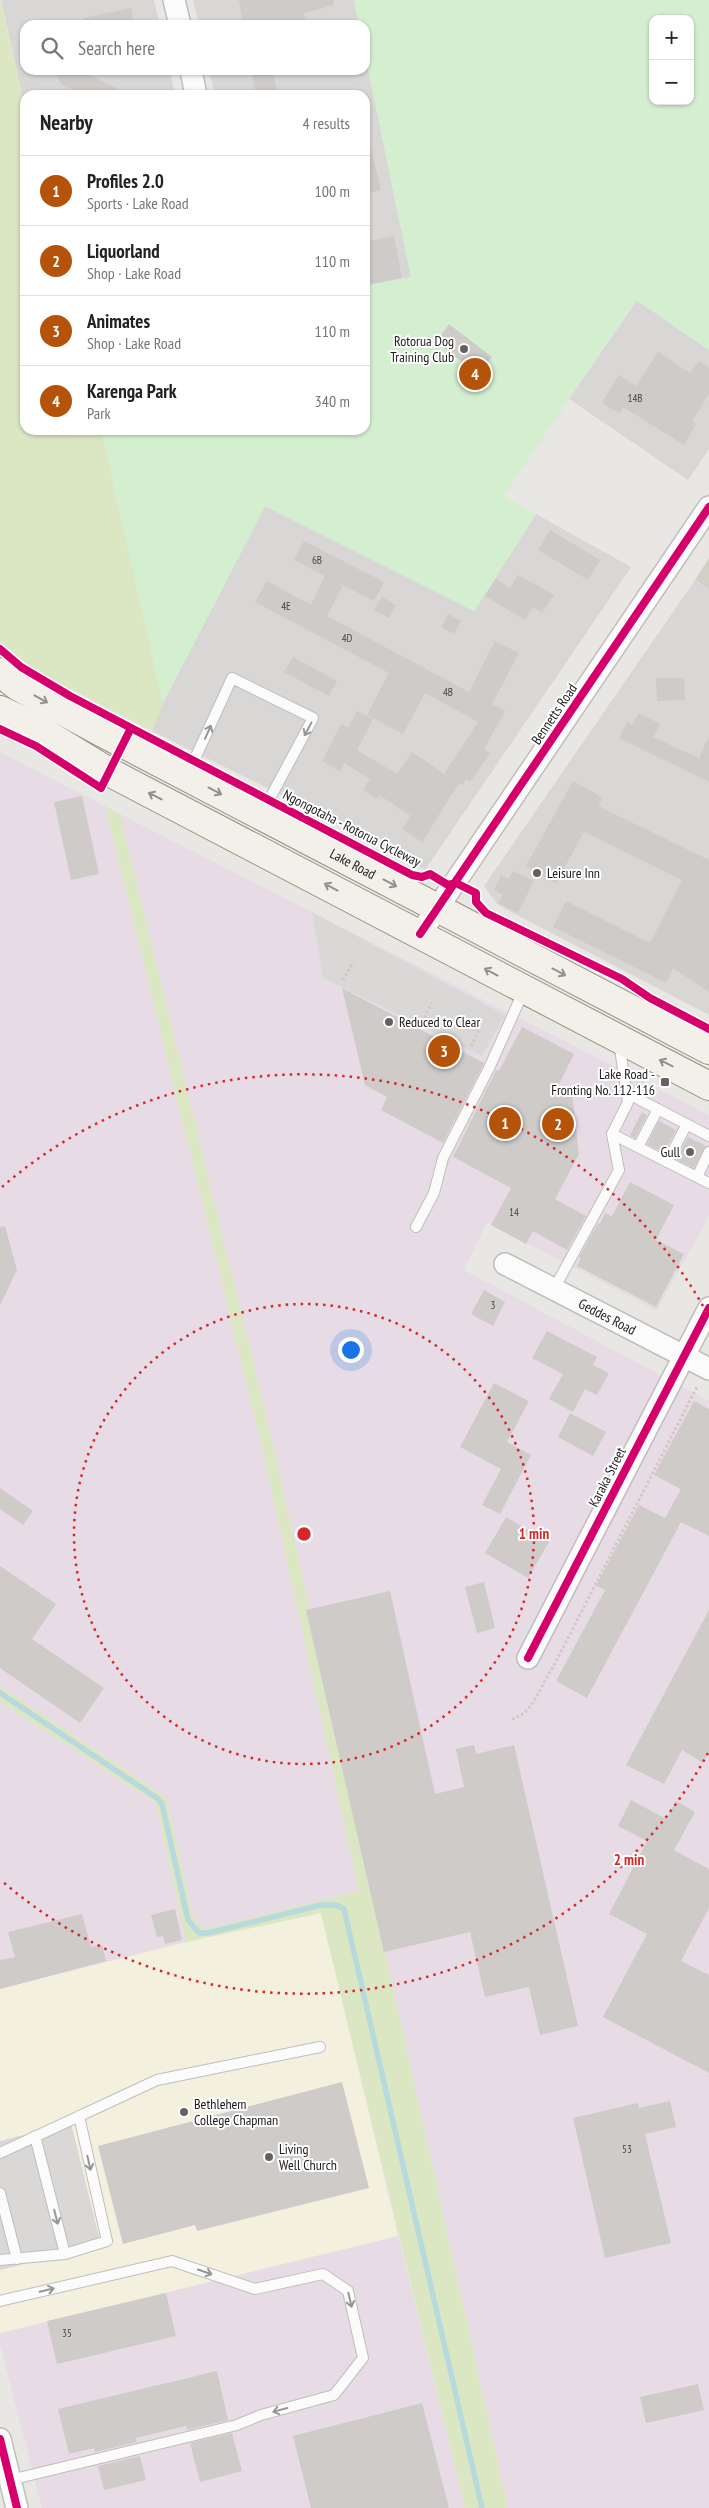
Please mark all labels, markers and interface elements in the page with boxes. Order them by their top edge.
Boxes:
map controls [649,15,694,105]
button: + [649,15,694,60]
search box [20,20,370,75]
icon: search [38,34,66,62]
text: Search here [78,36,155,60]
button: − [649,60,694,105]
text: Nearby [40,109,93,136]
text: 4 results [303,113,350,133]
text: Profiles 2.0 [87,169,164,193]
text: 1 [52,181,60,201]
text: 100 m [315,181,350,201]
text: Sports · Lake Road [87,193,189,213]
text: Liquorland [87,239,160,263]
text: 2 [52,251,60,271]
text: 110 m [315,251,350,271]
text: Shop · Lake Road [87,263,181,283]
text: Animates [87,309,150,333]
text: 3 [52,321,60,341]
text: 110 m [315,321,350,341]
place label: Rotorua Dog Training Club [390,332,454,366]
text: Shop · Lake Road [87,333,181,353]
marker: Rotorua Dog Training Club [458,343,470,355]
pin: 4 [459,355,491,393]
text: Karenga Park [87,379,177,403]
text: 4 [52,391,60,411]
text: 340 m [315,391,350,411]
house number: 14B [627,391,643,405]
text: Park [87,403,111,423]
house number: 6B [312,553,322,567]
house number: 4E [281,599,291,613]
house number: 4D [342,631,353,645]
street label: Bennetts Road [527,680,581,748]
house number: 4B [443,685,453,699]
one-way arrow [33,694,48,704]
one-way arrow [302,721,312,736]
one-way arrow [203,725,213,740]
street label: Ngongotaha - Rotorua Cycleway [280,785,425,871]
one-way arrow [207,787,222,796]
one-way arrow [148,791,163,801]
street label: Lake Road [327,844,379,883]
place label: Leisure Inn [547,864,600,882]
marker: Leisure Inn [531,867,543,879]
one-way arrow [382,879,397,888]
one-way arrow [323,882,338,892]
one-way arrow [484,966,499,976]
one-way arrow [551,968,566,977]
place label: Reduced to Clear [399,1013,480,1031]
marker: Reduced to Clear [383,1016,395,1028]
pin: 3 [428,1032,460,1070]
one-way arrow [658,1058,673,1068]
place label: Lake Road - Fronting No. 112-116 [551,1065,655,1099]
marker: Lake Road - Fronting No. 112-116 [659,1076,671,1088]
pin: 1 [489,1104,521,1142]
pin: 2 [542,1105,574,1143]
place label: Gull [661,1143,681,1161]
marker: Gull [684,1146,696,1158]
house number: 14 [509,1205,519,1219]
street label: Geddes Road [575,1294,639,1339]
house number: 3 [491,1298,496,1312]
your location [338,1337,364,1363]
street label: Karaka Street [584,1444,630,1510]
text: 1 min [519,1524,549,1543]
centre of rings [295,1525,313,1543]
text: 2 min [614,1850,644,1869]
place label: Bethlehem College Chapman [194,2095,278,2129]
marker: Bethlehem College Chapman [178,2106,190,2118]
place label: Living Well Church [279,2140,337,2174]
house number: 53 [622,2142,632,2156]
marker: Living Well Church [263,2151,275,2163]
one-way arrow [85,2155,94,2171]
one-way arrow [51,2208,61,2224]
one-way arrow [196,2268,212,2277]
one-way arrow [39,2285,55,2294]
one-way arrow [346,2291,355,2307]
house number: 35 [62,2326,72,2340]
one-way arrow [273,2405,289,2415]

